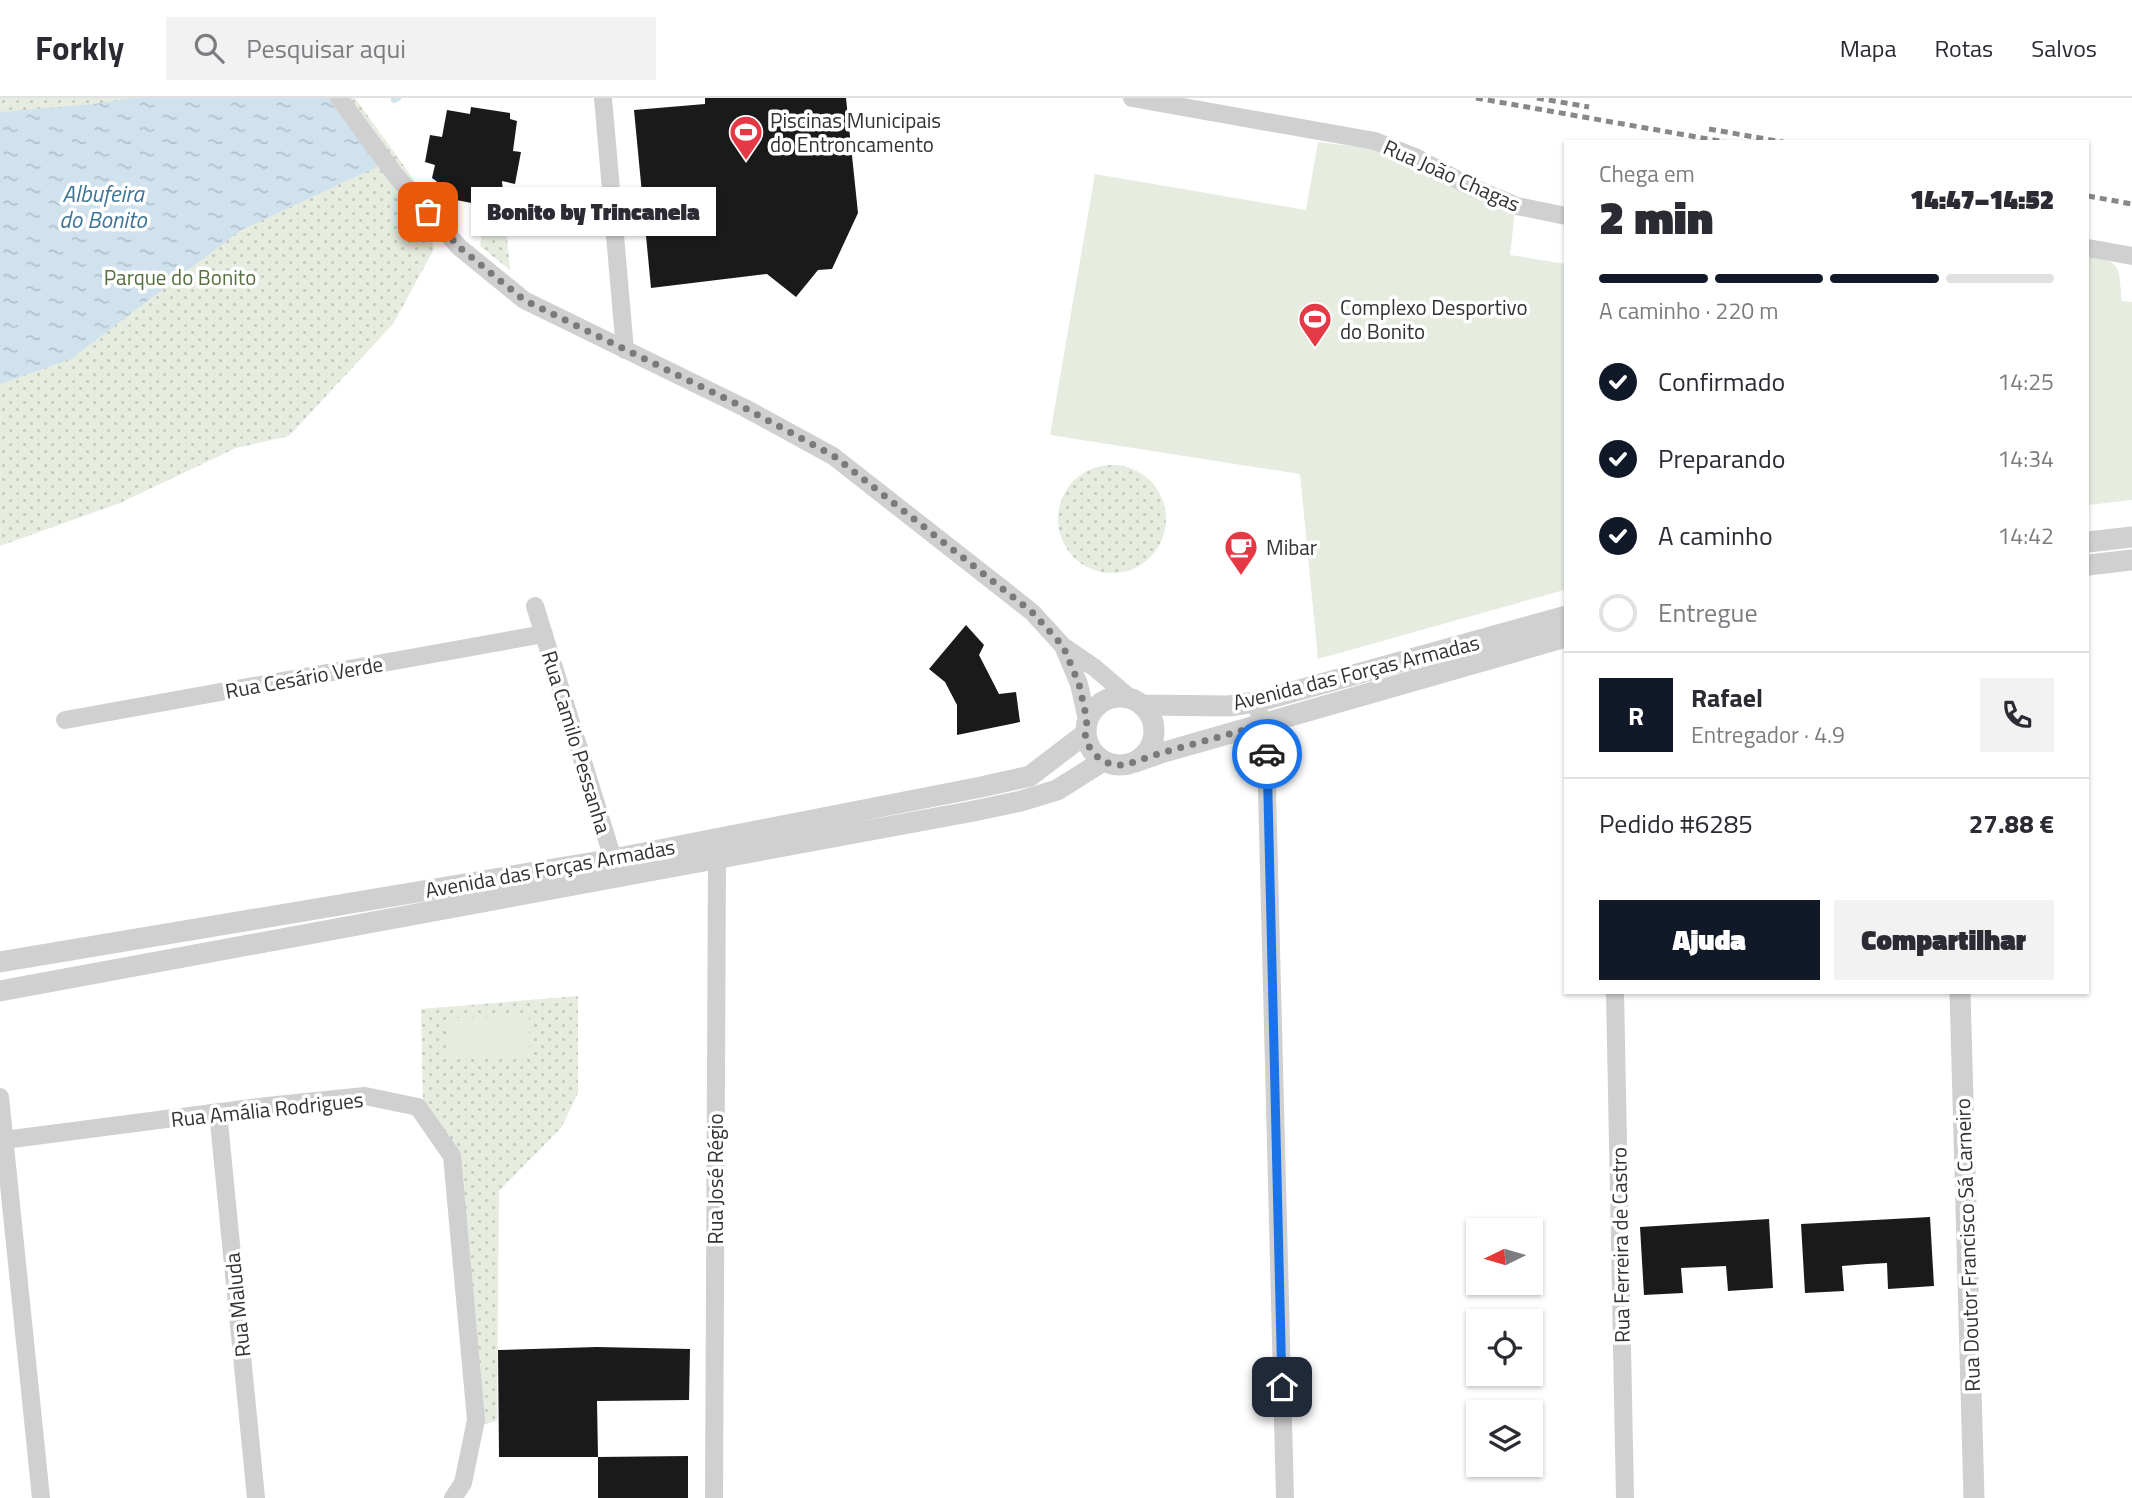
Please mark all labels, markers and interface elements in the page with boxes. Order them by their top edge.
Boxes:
search box [166,17,656,80]
text: Forkly [35,23,124,73]
icon: search [190,29,228,67]
text: Pesquisar aqui [246,29,406,68]
text: Mapa [1840,30,1896,66]
text: Rotas [1934,30,1993,66]
text: Salvos [2031,30,2097,66]
place label: Piscinas Municipais do Entroncamento [770,104,941,160]
sports icon: Piscinas Municipais do Entroncamento [727,113,765,162]
street label: Rua João Chagas [1378,131,1526,219]
text: Chega em [1599,156,1695,191]
water label: Albufeira do Bonito [59,176,147,237]
text: 14:47–14:52 [1910,180,2054,219]
pin [398,182,458,242]
text: 2 min [1599,182,1713,252]
callout: Bonito by Trincanela [470,188,715,236]
icon: bag [409,193,447,231]
text: Bonito by Trincanela [487,194,700,229]
park label: Parque do Bonito [104,261,256,293]
place label: Complexo Desportivo do Bonito [1340,291,1528,347]
text: A caminho · 220 m [1599,293,1778,328]
sports icon: Complexo Desportivo do Bonito [1296,300,1334,349]
text: Confirmado [1658,362,1785,401]
icon: check [1599,363,1637,401]
text: 14:25 [1997,364,2054,399]
text: Preparando [1658,439,1785,478]
icon: check [1599,440,1637,478]
text: 14:34 [1997,441,2054,476]
text: A caminho [1658,516,1773,555]
icon: check [1599,517,1637,555]
text: 14:42 [1997,518,2054,553]
cafe icon: Mibar [1222,528,1260,577]
place label: Mibar [1266,531,1317,563]
text: Entregue [1658,593,1758,632]
street label: Avenida das Forças Armadas [1229,626,1483,718]
street label: Rua Cesário Verde [223,647,385,707]
street label: Rua Camilo Pessanha [534,647,620,838]
text: Rafael [1691,678,1763,717]
button: phone [1980,678,2054,752]
text: R [1628,696,1644,735]
text: Entregador · 4.9 [1691,717,1845,752]
courier [1232,719,1302,789]
icon: car [1248,735,1286,773]
text: Pedido #6285 [1599,804,1753,843]
text: 27.88 € [1969,804,2054,843]
street label: Avenida das Forças Armadas [423,830,677,906]
button: Ajuda [1599,900,1820,980]
button: Compartilhar [1834,900,2054,980]
street label: Rua Amália Rodrigues [169,1083,365,1135]
street label: Rua Doutor Francisco Sá Carneiro [1946,1098,1988,1392]
street label: Rua José Régio [699,1113,731,1245]
street label: Rua Ferreira de Castro [1602,1147,1638,1343]
north arrow [1466,1218,1544,1295]
map controls [1466,1218,1543,1477]
street label: Rua Maluda [216,1251,258,1359]
button: locate [1466,1309,1543,1386]
pin [1252,1357,1312,1417]
icon: home [1263,1368,1301,1406]
button: layers [1466,1400,1543,1477]

